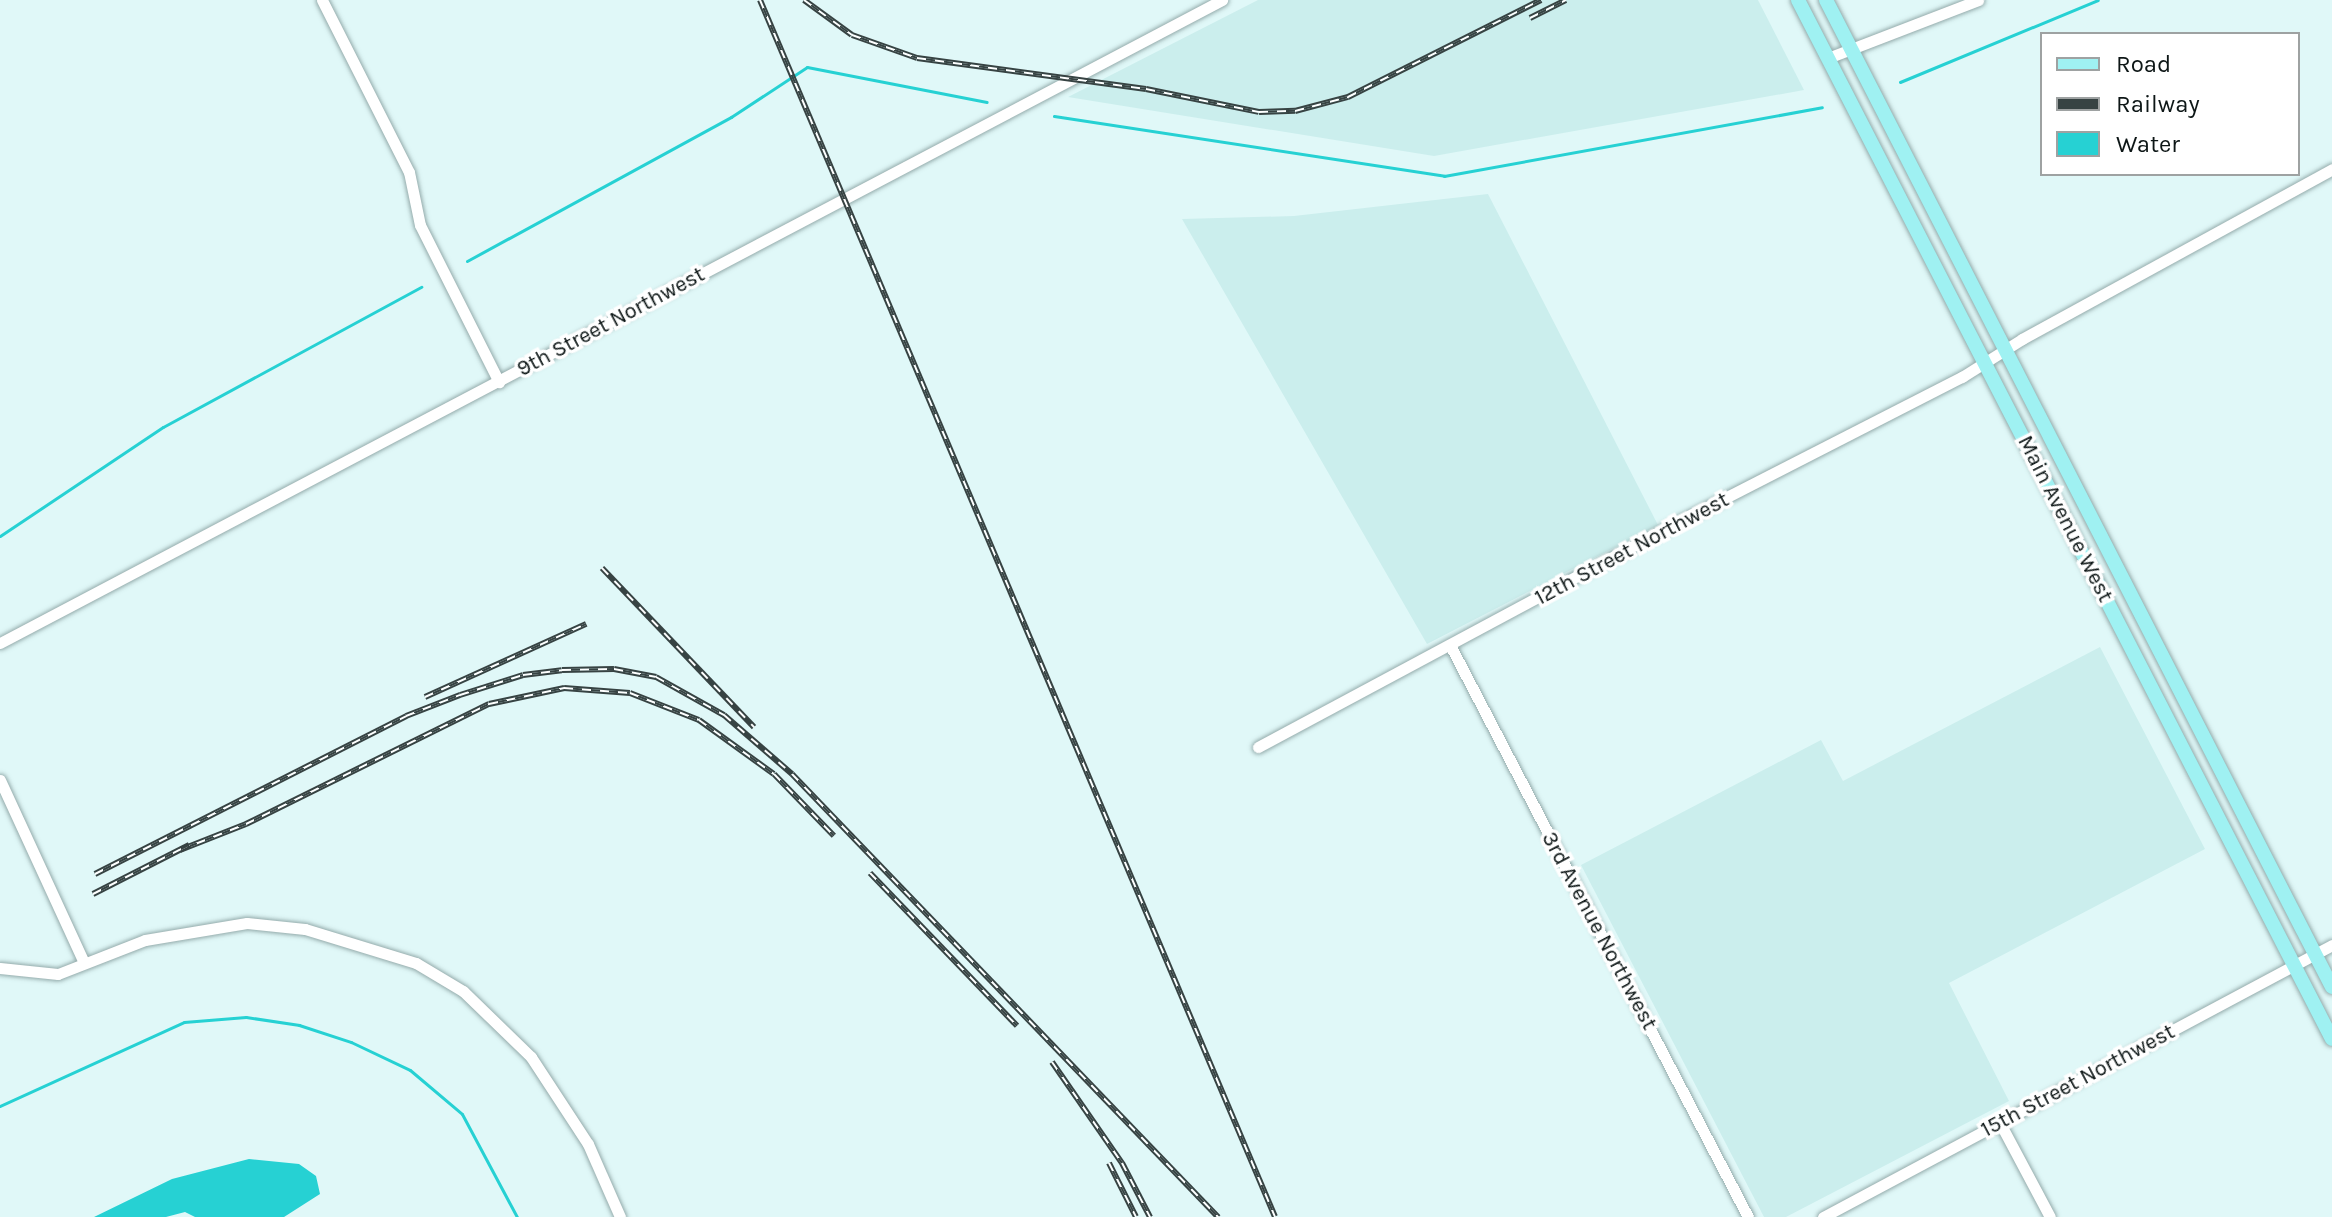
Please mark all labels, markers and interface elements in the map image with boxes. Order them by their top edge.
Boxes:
legend [2040,32,2300,176]
text: Road [2116,50,2171,78]
text: Railway [2116,90,2200,118]
text: Water [2116,130,2180,158]
street label: 9th Street Northwest [513,261,709,383]
street label: Main Avenue West [2012,431,2118,607]
street label: 12th Street Northwest [1530,487,1734,611]
street label: 3rd Avenue Northwest [1536,827,1662,1035]
street label: 15th Street Northwest [1977,1019,2179,1143]

